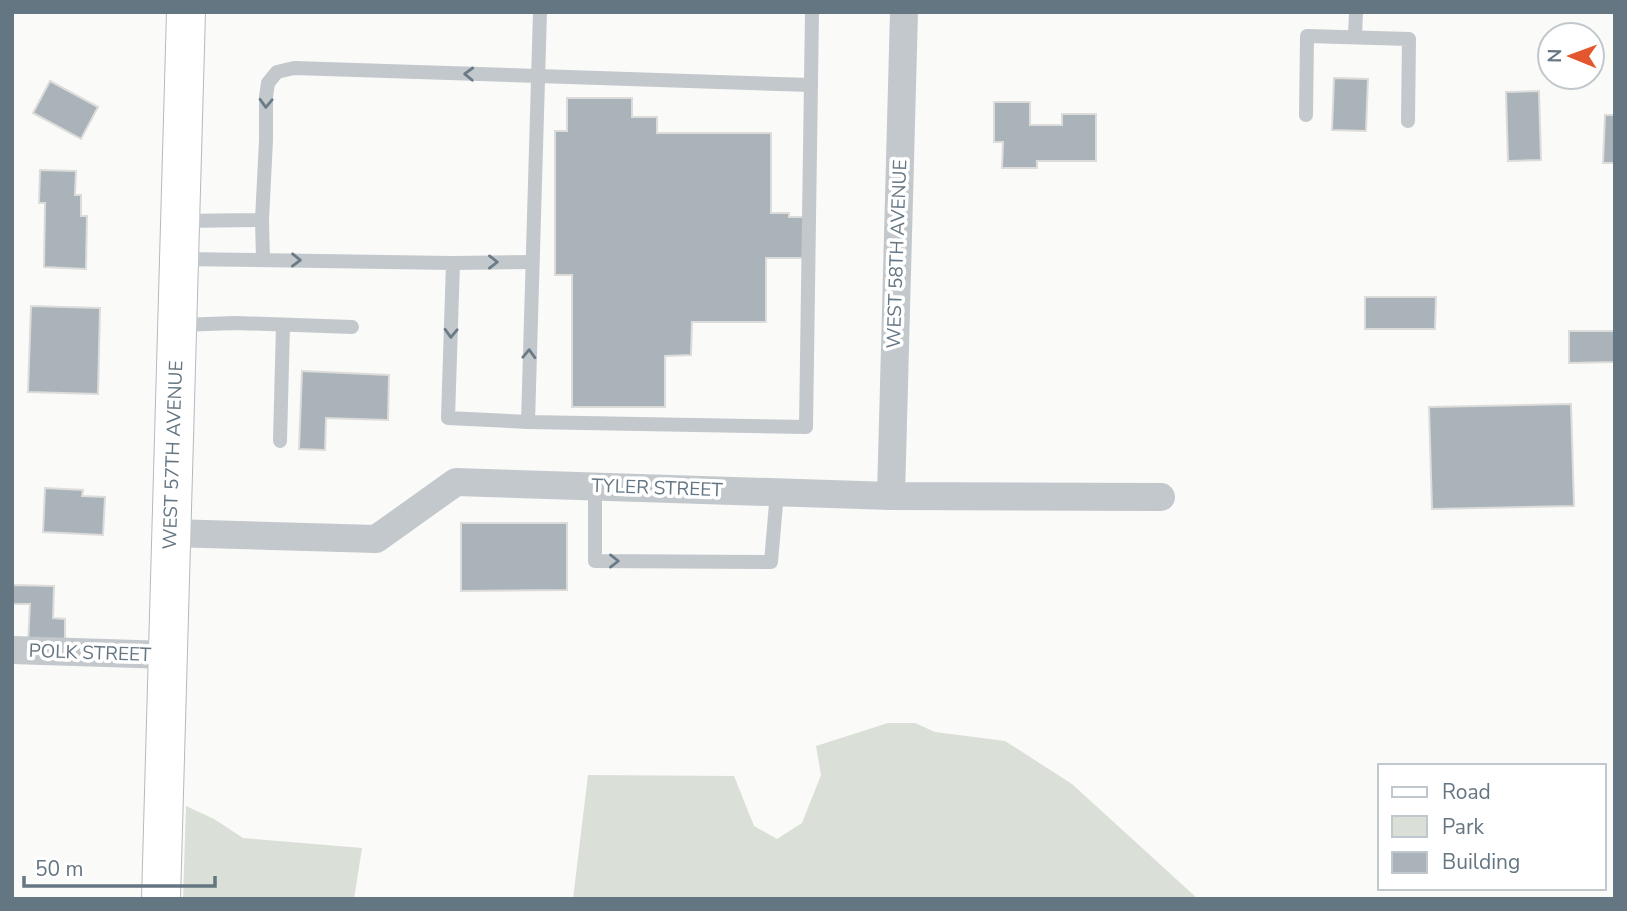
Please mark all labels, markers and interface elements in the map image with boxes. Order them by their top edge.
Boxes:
north arrow [1536,21,1606,91]
text: N [1542,48,1568,63]
one-way arrow [463,66,474,81]
one-way arrow [259,98,274,109]
street label: WEST 58TH AVENUE [881,159,913,349]
one-way arrow [291,252,302,268]
one-way arrow [488,254,498,270]
one-way arrow [443,328,458,339]
one-way arrow [522,348,537,359]
street label: WEST 57TH AVENUE [157,360,189,550]
street label: TYLER STREET [591,473,724,503]
one-way arrow [609,553,619,569]
street label: POLK STREET [28,638,152,668]
legend [1378,764,1606,890]
text: Road [1442,778,1491,806]
text: Park [1442,813,1484,841]
scale bar [24,844,215,888]
text: Building [1442,848,1520,876]
text: 50 m [35,855,84,883]

